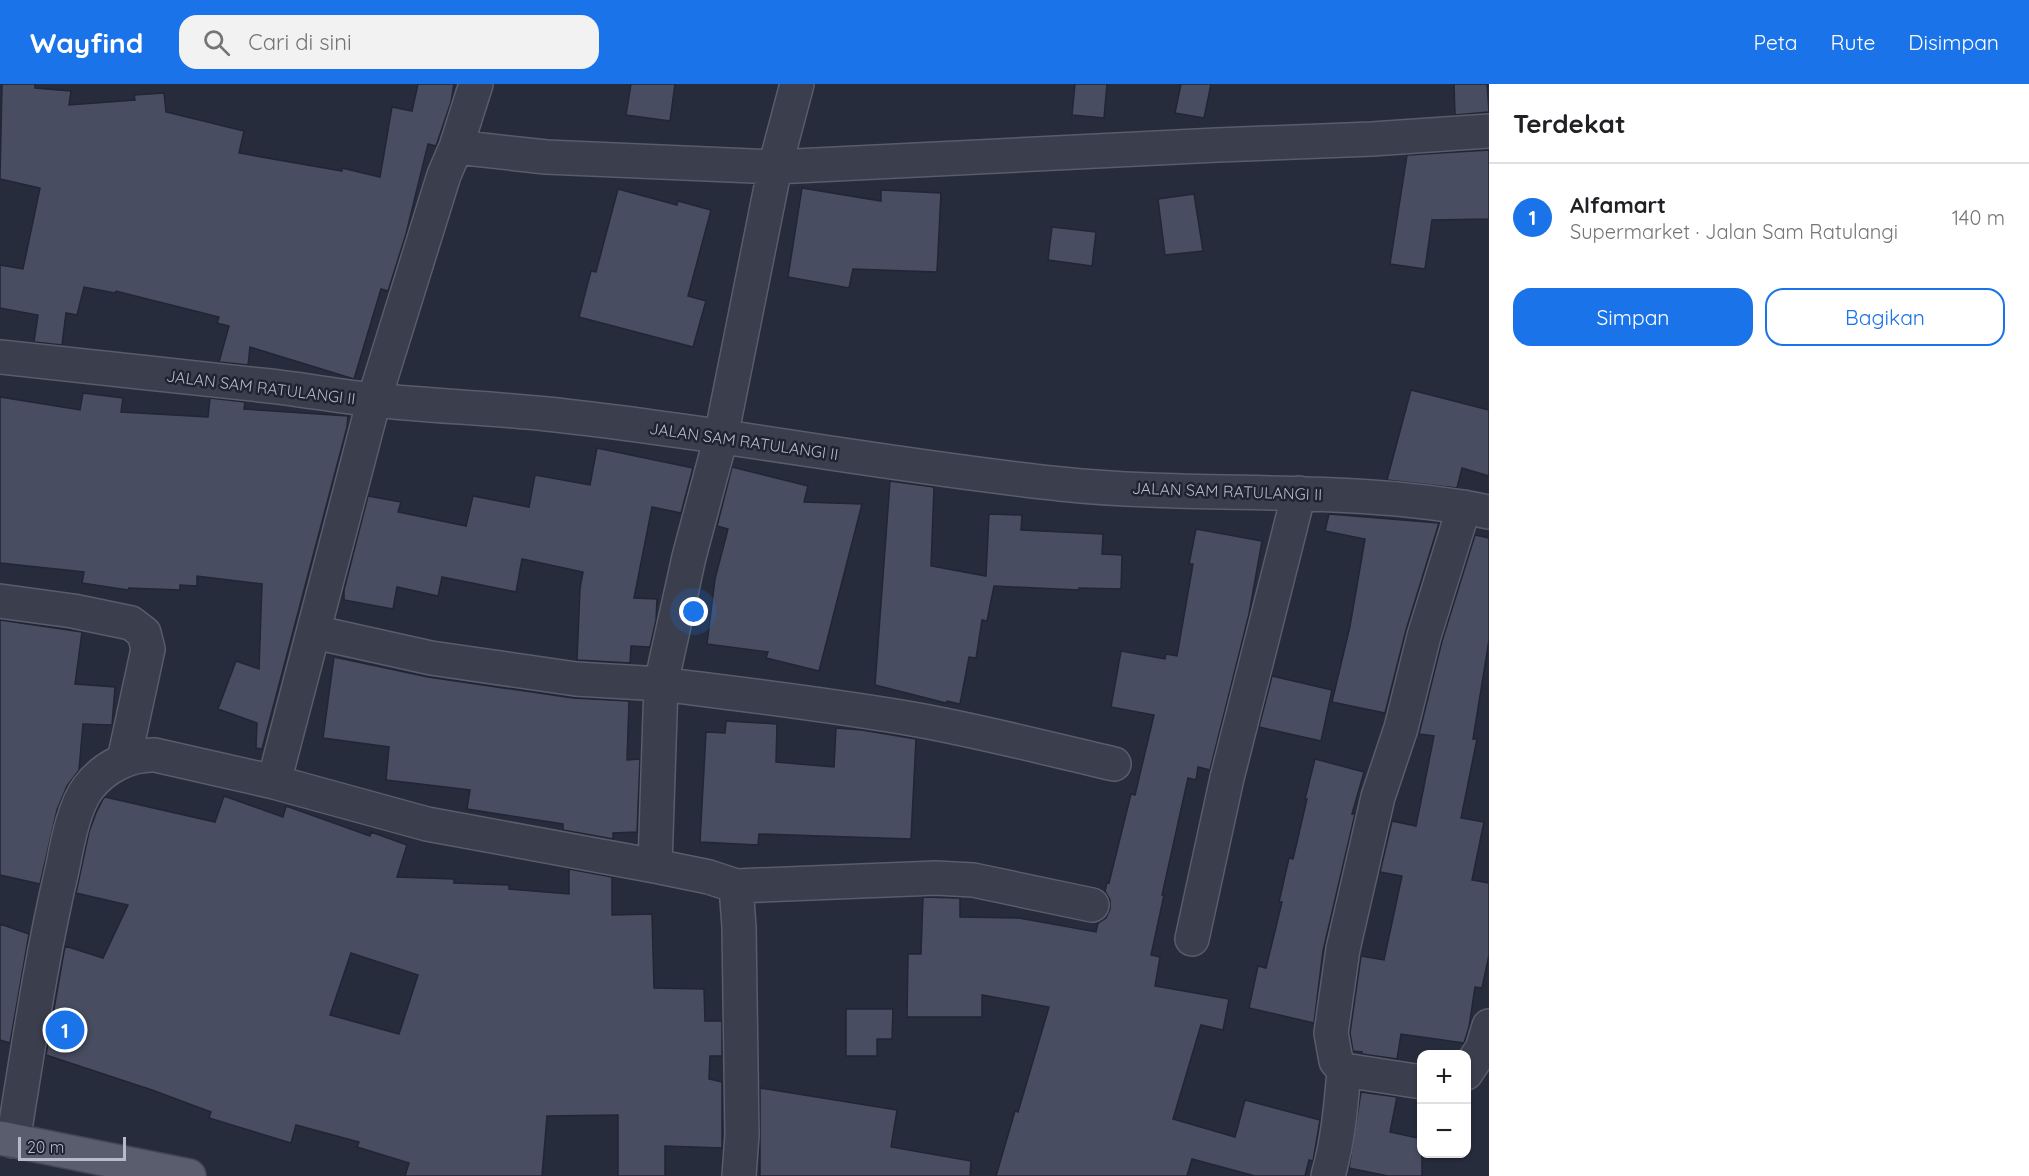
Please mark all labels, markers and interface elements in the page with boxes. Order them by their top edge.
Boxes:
search box [179,15,599,69]
text: Wayfind [30,25,143,60]
icon: search [200,26,233,59]
text: Cari di sini [248,28,352,56]
text: Peta [1754,29,1798,55]
text: Rute [1831,29,1875,55]
text: Disimpan [1908,29,1999,55]
text: Terdekat [1513,107,1626,140]
text: Alfamart [1570,191,1666,219]
text: 1 [1529,205,1536,230]
text: 140 m [1952,205,2005,230]
text: Supermarket · Jalan Sam Ratulangi [1570,219,1898,244]
button: Simpan [1513,288,1753,346]
button: Bagikan [1765,288,2005,346]
street label: JALAN SAM RATULANGI II [165,365,357,409]
street label: JALAN SAM RATULANGI II [648,418,840,464]
street label: JALAN SAM RATULANGI II [1131,478,1323,504]
your location [679,597,708,626]
pin: 1 [46,1008,84,1052]
map controls [1417,1050,1471,1158]
button: + [1417,1050,1471,1104]
button: − [1417,1104,1471,1158]
scale bar [18,1134,126,1162]
text: 20 m [27,1137,64,1157]

